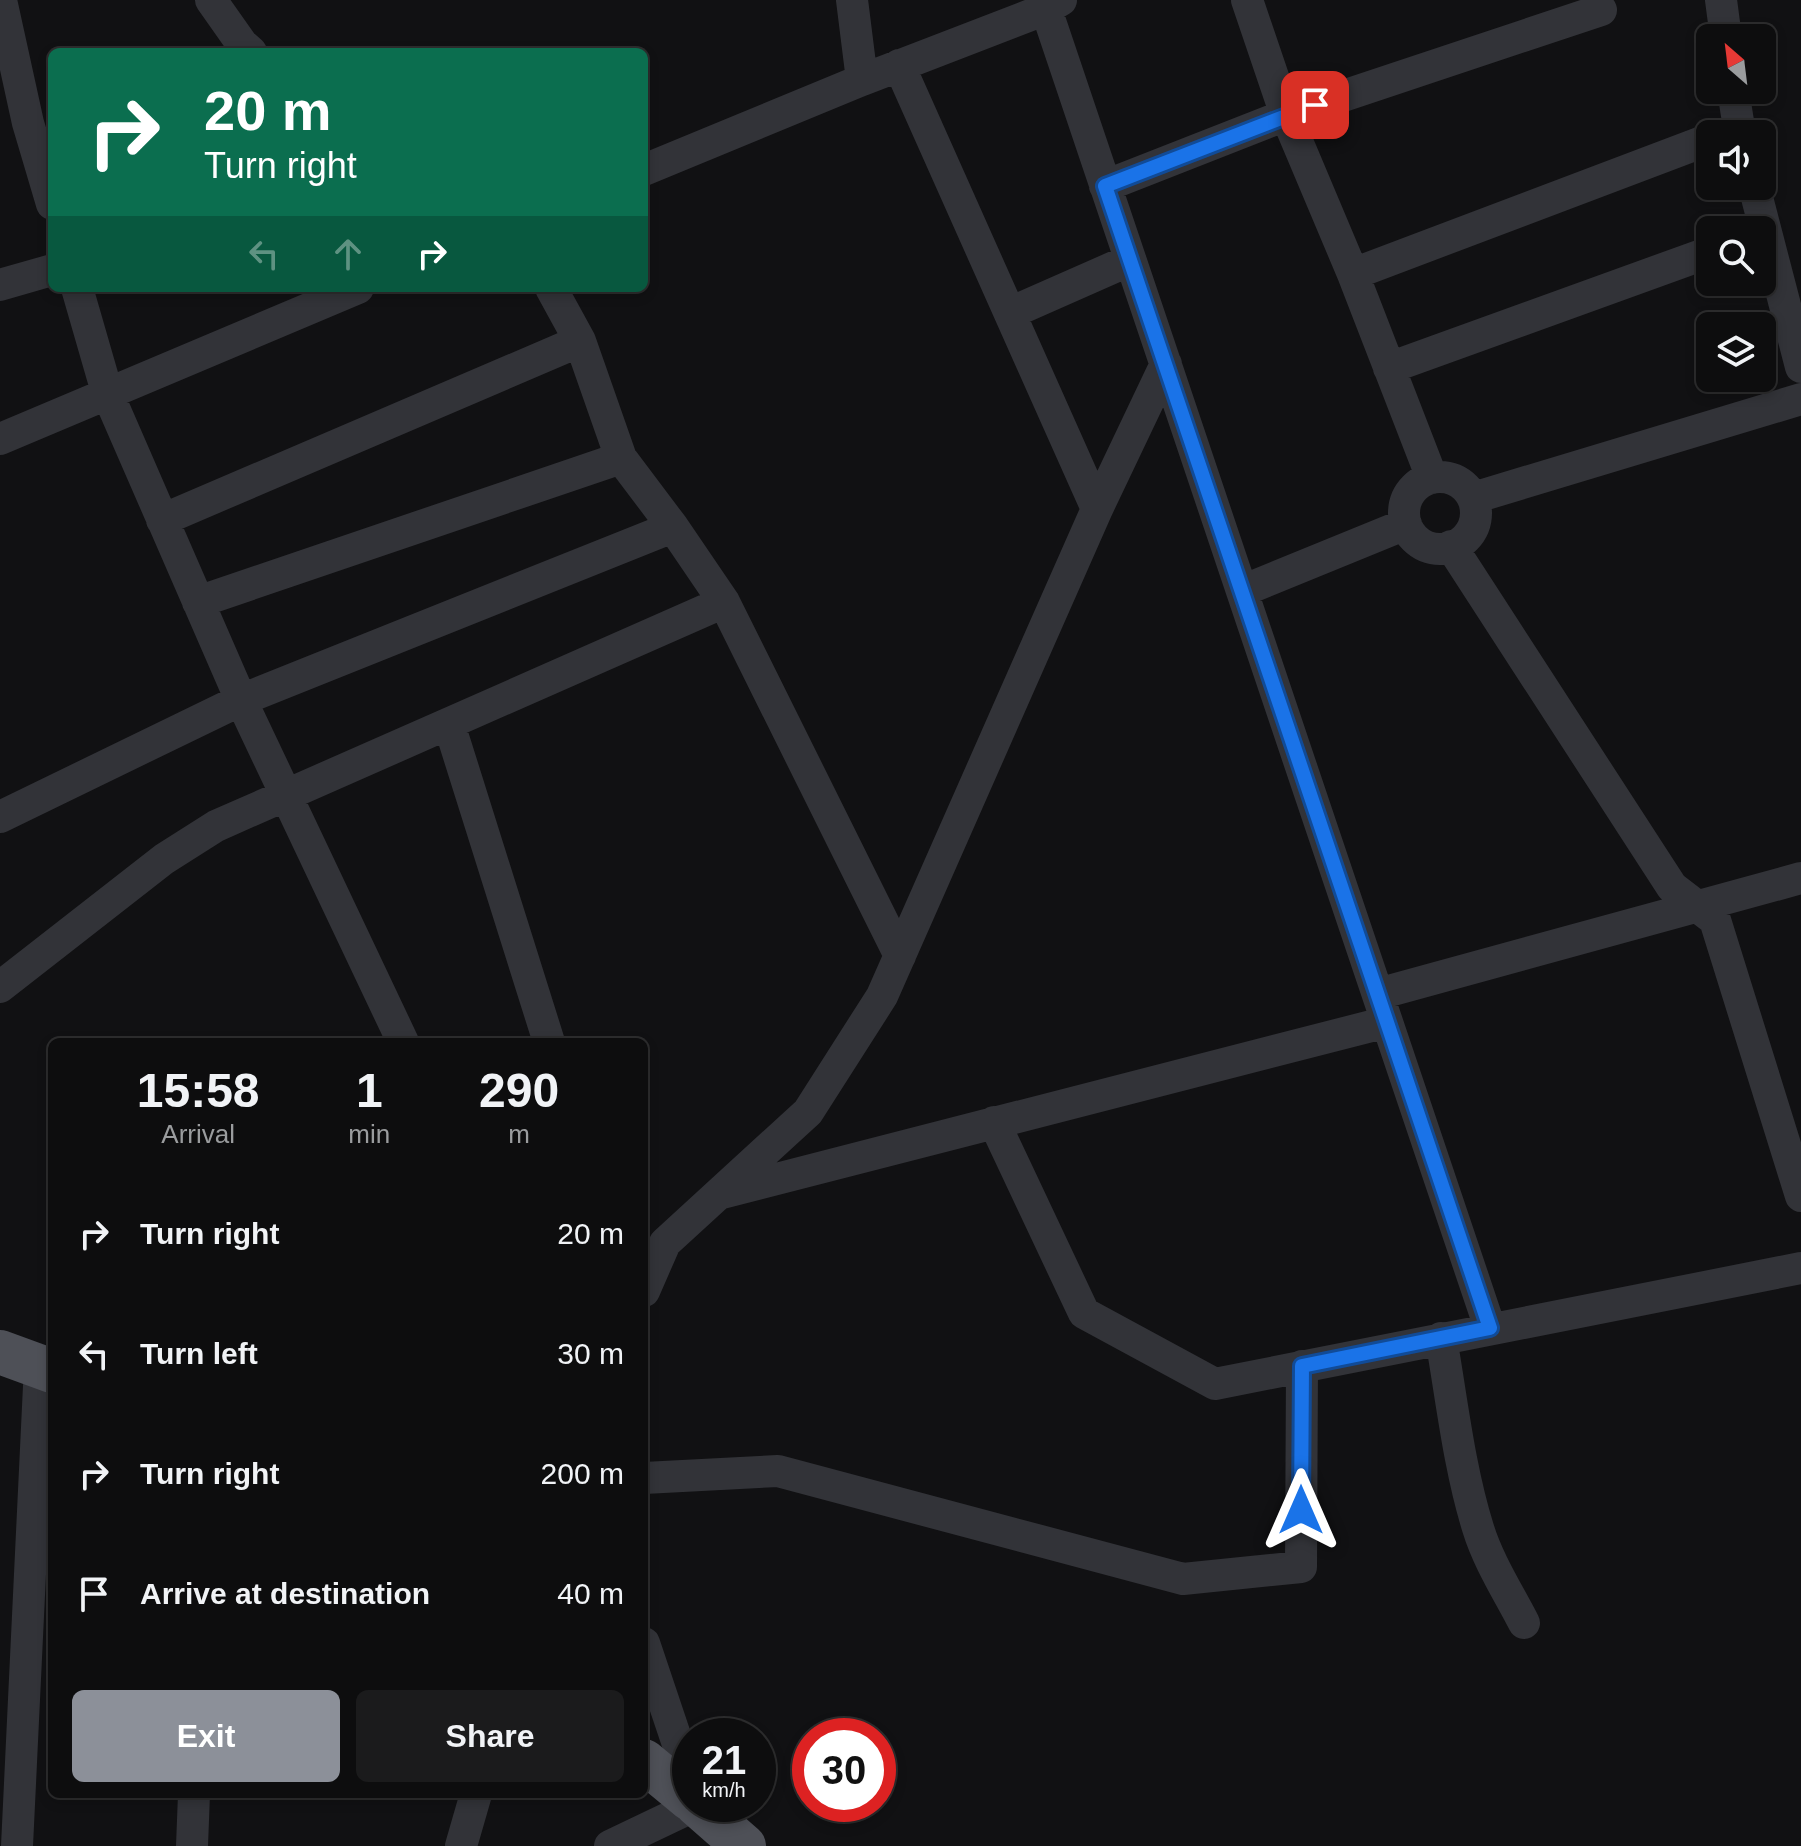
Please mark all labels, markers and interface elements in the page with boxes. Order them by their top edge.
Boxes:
north arrow [1696,24,1776,104]
map controls [1696,24,1776,392]
pin [1281,71,1349,139]
text: 20 m [204,79,332,142]
icon: right [72,80,176,184]
icon: arrive [1293,83,1337,127]
button: sound [1696,120,1776,200]
text: Turn right [204,145,357,186]
button: search [1696,216,1776,296]
icon: left [242,232,286,276]
icon: ahead [326,232,370,276]
icon: right [410,232,454,276]
button: layers [1696,312,1776,392]
text: 15:58 [137,1064,260,1117]
text: 1 [356,1064,383,1117]
text: 290 [479,1064,559,1117]
text: Arrival [161,1119,235,1149]
text: min [348,1119,390,1149]
text: m [508,1119,530,1149]
icon: right [72,1212,116,1256]
text: Turn right [140,1217,279,1250]
text: 20 m [557,1217,624,1250]
icon: left [72,1332,116,1376]
text: Turn left [140,1337,258,1370]
text: 30 m [557,1337,624,1370]
icon: right [72,1452,116,1496]
text: Turn right [140,1457,279,1490]
text: 200 m [541,1457,624,1490]
position arrow [1259,1468,1343,1552]
icon: arrive [72,1572,116,1616]
text: Arrive at destination [140,1577,430,1610]
text: 40 m [557,1577,624,1610]
button: Exit [72,1690,340,1782]
button: Share [356,1690,624,1782]
speed limit sign: 30 [792,1718,896,1822]
text: 21 [702,1738,746,1782]
text: km/h [702,1779,746,1801]

